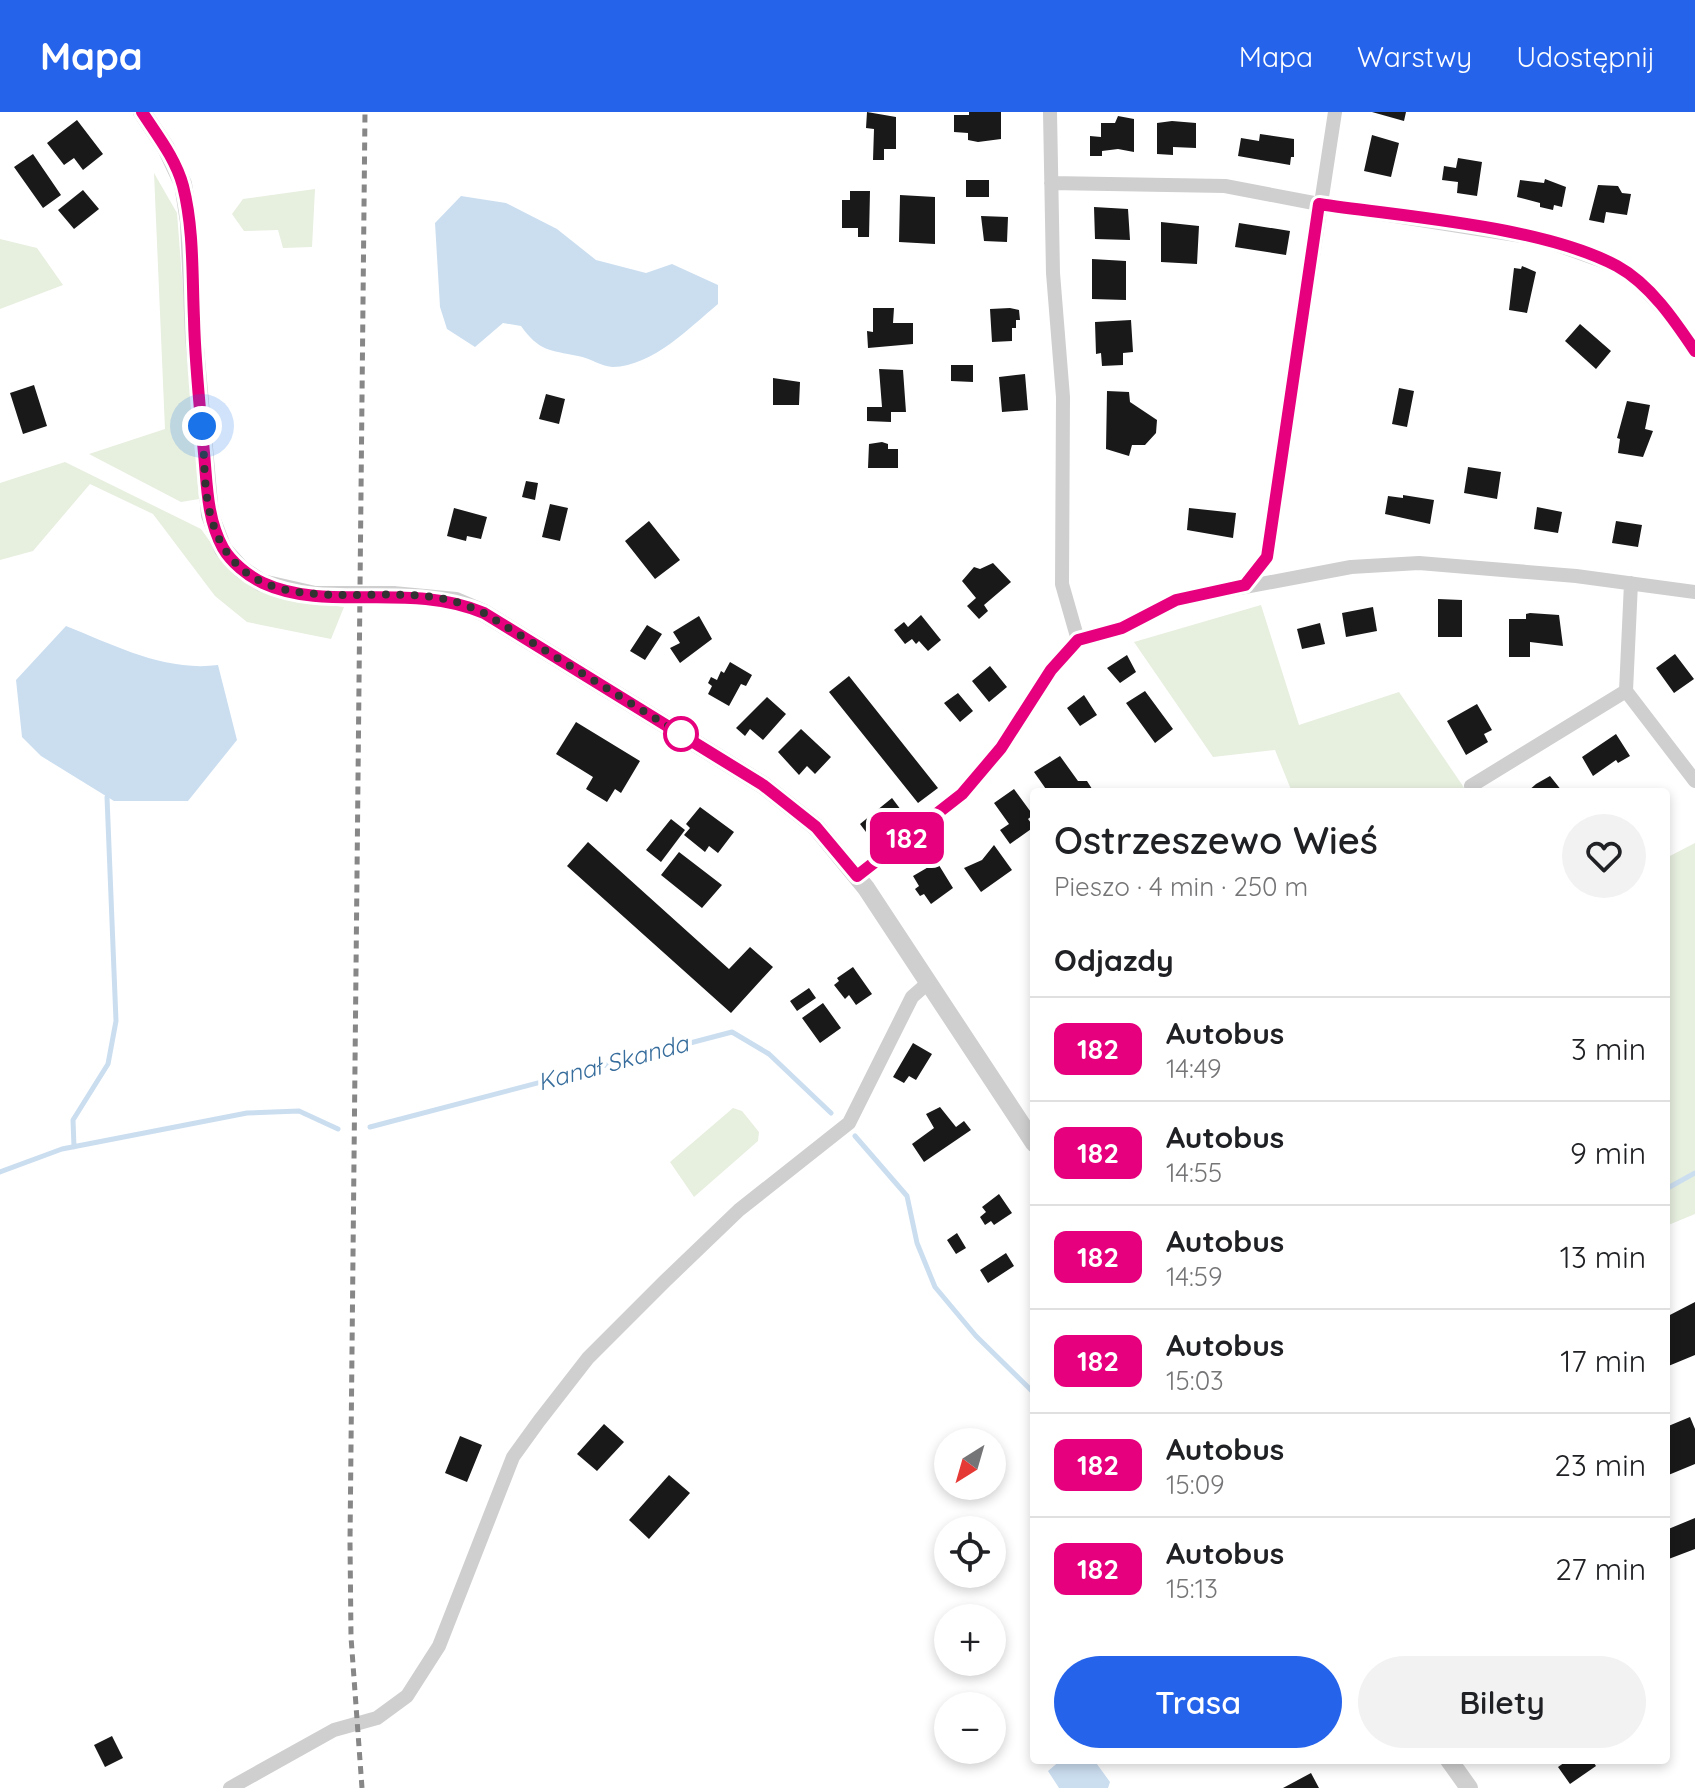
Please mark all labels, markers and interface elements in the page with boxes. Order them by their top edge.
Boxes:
text: Mapa [40,32,143,80]
text: Mapa [1239,39,1313,74]
text: Warstwy [1357,39,1472,74]
text: Udostępnij [1516,39,1655,74]
your location [182,406,222,446]
unlabelled marker [664,717,698,751]
line badge: 182 [861,812,953,864]
button: heart [1562,814,1646,898]
text: Ostrzeszewo Wieś [1054,816,1378,864]
text: 182 [886,820,928,855]
text: Pieszo · 4 min · 250 m [1054,870,1308,903]
text: Odjazdy [1054,941,1174,979]
text: Autobus [1166,1014,1284,1052]
water label: Kanał Skanda [534,1027,693,1097]
text: 3 min [1571,1030,1646,1068]
text: 182 [1077,1031,1119,1066]
text: 14:49 [1166,1052,1221,1085]
text: Autobus [1166,1118,1284,1156]
text: 9 min [1570,1134,1646,1172]
text: 182 [1077,1135,1119,1170]
text: 14:55 [1166,1156,1222,1189]
text: Autobus [1166,1222,1284,1260]
text: 13 min [1560,1238,1646,1276]
text: 182 [1077,1239,1119,1274]
text: 14:59 [1166,1260,1222,1293]
text: Autobus [1166,1326,1284,1364]
text: 17 min [1560,1342,1646,1380]
text: 182 [1077,1343,1119,1378]
text: 15:03 [1166,1364,1224,1397]
north arrow [934,1428,1006,1500]
map controls [934,1428,1006,1764]
text: Autobus [1166,1430,1284,1468]
text: 23 min [1554,1446,1646,1484]
text: 182 [1077,1447,1119,1482]
text: 15:09 [1166,1468,1225,1501]
button: locate [934,1516,1006,1588]
text: Autobus [1166,1534,1284,1572]
text: 27 min [1555,1550,1646,1588]
text: 182 [1077,1551,1119,1586]
text: 15:13 [1166,1572,1218,1605]
button: + [934,1604,1006,1676]
button: Trasa [1054,1656,1342,1748]
button: Bilety [1358,1656,1646,1748]
button: − [934,1692,1006,1764]

